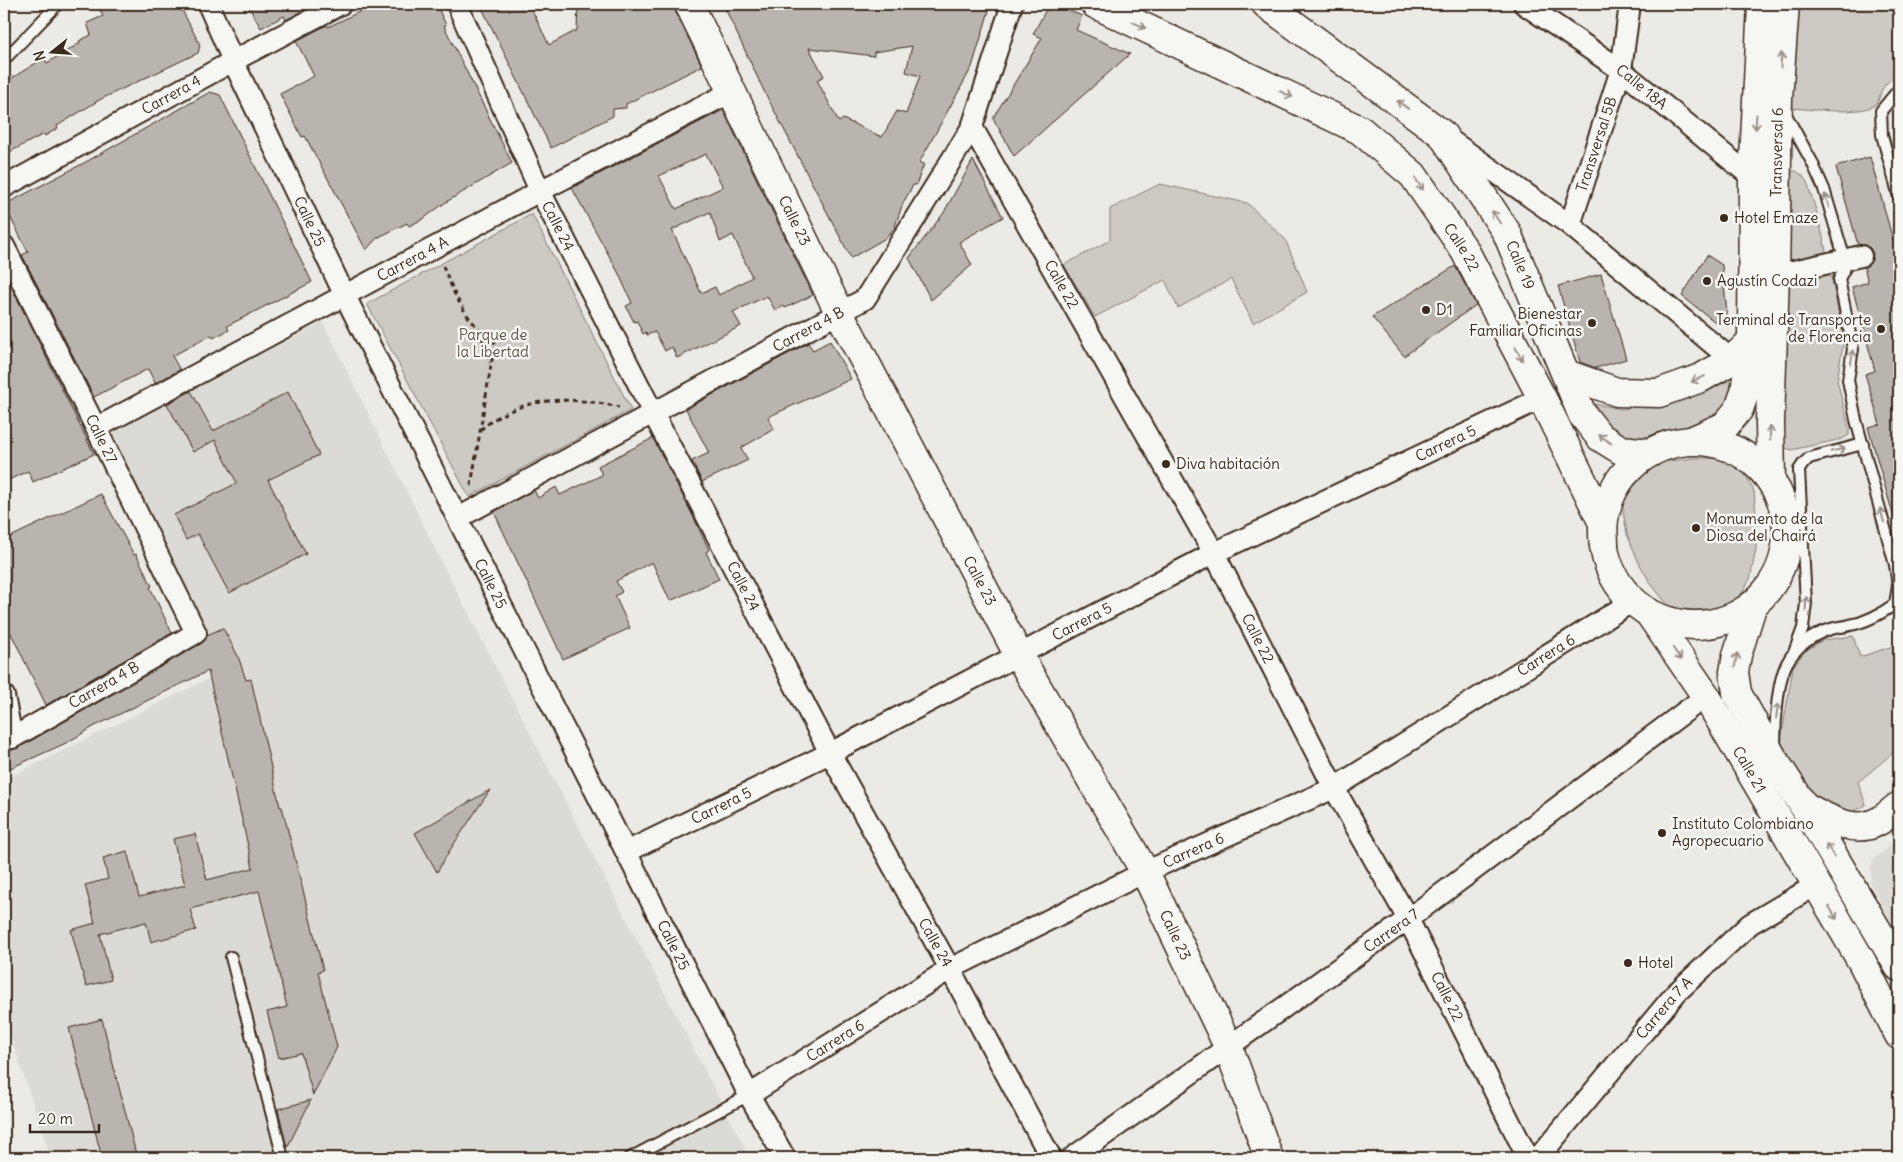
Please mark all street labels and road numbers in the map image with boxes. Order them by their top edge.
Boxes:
street label: Calle 18A [1612,60,1672,113]
street label: Carrera 4 [138,70,204,118]
street label: Transversal 5B [1572,94,1621,194]
street label: Transversal 6 [1766,107,1787,197]
street label: Calle 23 [775,192,815,249]
street label: Calle 25 [290,193,330,250]
street label: Calle 24 [538,198,579,254]
street label: Calle 22 [1440,219,1484,274]
street label: Carrera 4 A [373,232,452,285]
street label: Calle 19 [1502,238,1539,292]
street label: Calle 22 [1040,256,1083,312]
street label: Carrera 4 B [769,302,847,356]
street label: Calle 27 [82,411,122,466]
street label: Carrera 5 [1412,421,1479,466]
street label: Calle 23 [959,552,1001,609]
street label: Calle 25 [470,555,512,612]
street label: Calle 24 [723,558,765,614]
street label: Carrera 5 [1049,598,1115,645]
street label: Calle 22 [1238,610,1279,666]
street label: Carrera 6 [1513,630,1578,680]
street label: Carrera 4 B [65,657,143,712]
street label: Calle 21 [1729,743,1771,796]
street label: Carrera 5 [688,783,755,828]
street label: Carrera 6 [1160,828,1227,872]
street label: Carrera 7 [1360,904,1423,957]
street label: Calle 23 [1156,907,1196,963]
street label: Calle 24 [915,914,957,971]
street label: Calle 25 [653,917,694,973]
street label: Calle 22 [1427,968,1468,1024]
street label: Carrera 7 A [1631,972,1697,1043]
street label: Carrera 6 [803,1015,868,1066]

